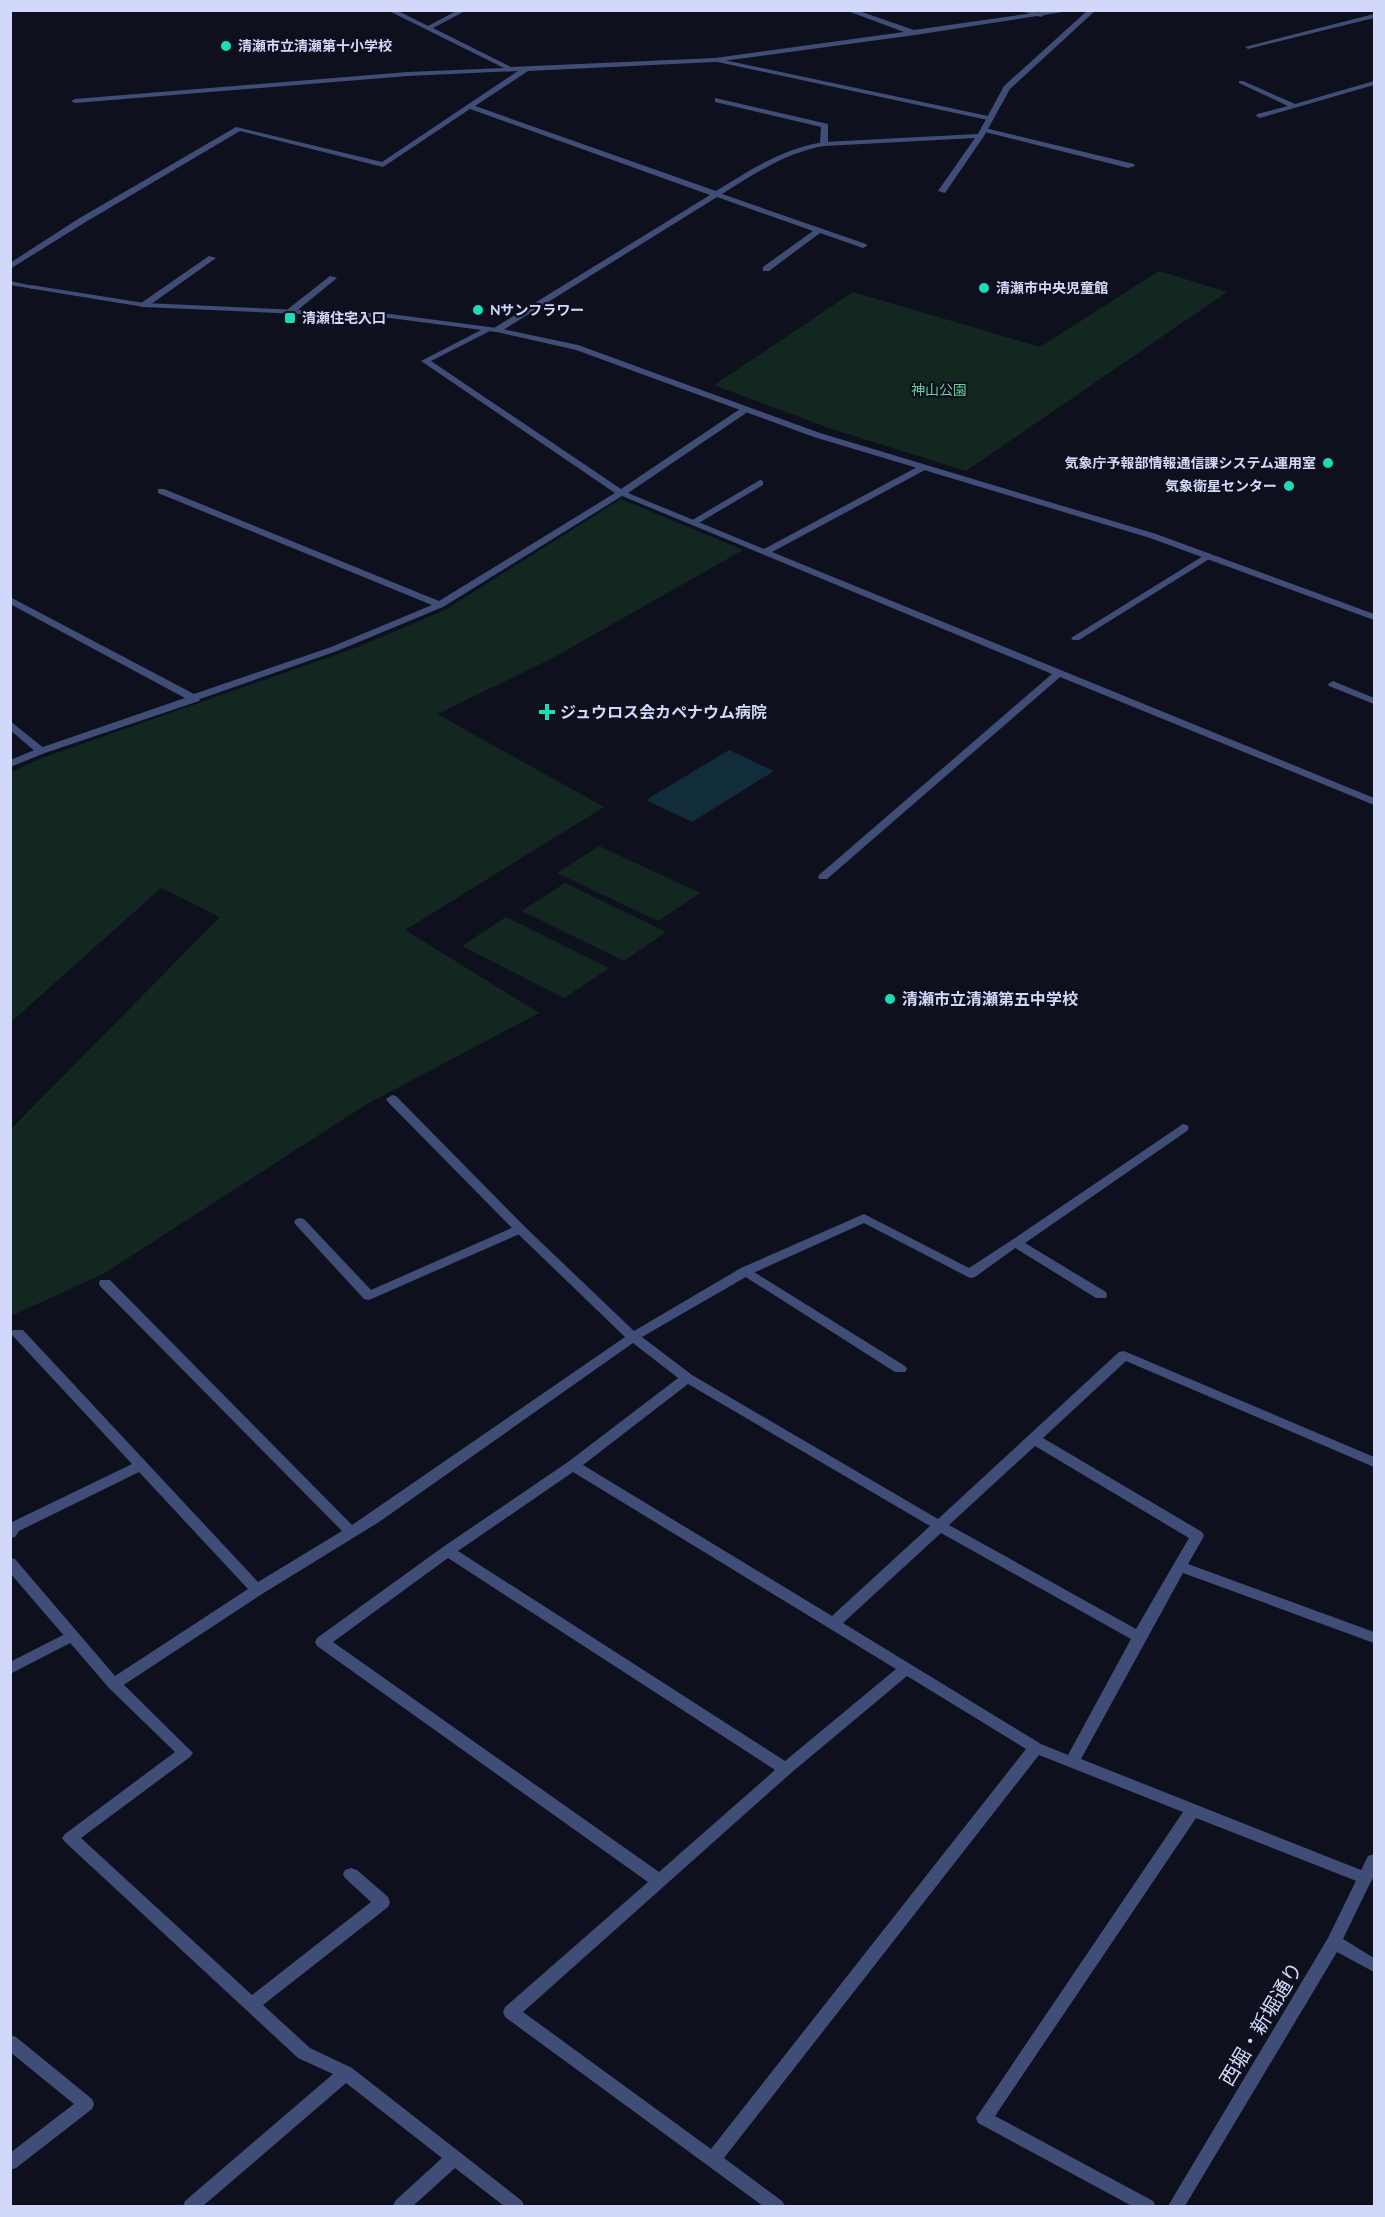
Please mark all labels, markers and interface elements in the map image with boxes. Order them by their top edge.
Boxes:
place label: 清瀬市立清瀬第十小学校 [238,37,392,55]
marker: 清瀬市立清瀬第十小学校 [219,39,233,53]
place label: 清瀬市中央児童館 [996,279,1108,297]
marker: 清瀬市中央児童館 [977,281,991,295]
place label: Nサンフラワー [490,301,584,319]
marker: Nサンフラワー [471,303,485,317]
place label: 清瀬住宅入口 [302,309,386,327]
marker: 清瀬住宅入口 [283,311,297,325]
park label: 神山公園 [911,381,967,399]
place label: 気象庁予報部情報通信課システム運用室 [1064,454,1316,472]
marker: 気象庁予報部情報通信課システム運用室 [1321,456,1335,470]
place label: 気象衛星センター [1165,477,1277,495]
marker: 気象衛星センター [1282,479,1296,493]
place label: ジュウロス会カペナウム病院 [560,702,767,722]
marker: ジュウロス会カペナウム病院 [538,703,556,721]
place label: 清瀬市立清瀬第五中学校 [902,989,1078,1009]
marker: 清瀬市立清瀬第五中学校 [883,992,897,1006]
street label: 西堀・新堀通り [1214,1957,1307,2090]

